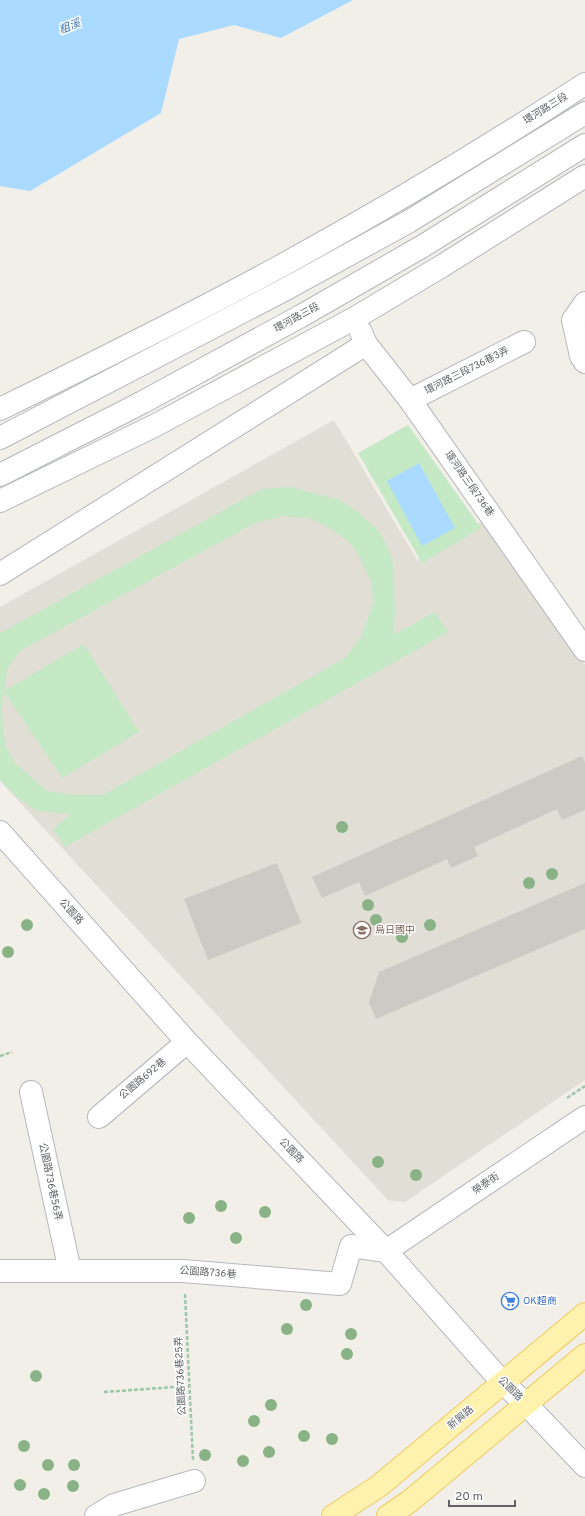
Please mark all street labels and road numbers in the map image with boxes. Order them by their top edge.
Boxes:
street label: 環河路三段 [521,90,571,128]
street label: 環河路三段 [272,300,322,336]
street label: 環河路三段736巷3弄 [423,344,511,398]
street label: 環河路三段736巷 [442,449,496,519]
street label: 公園路 [56,897,86,927]
street label: 公園路692巷 [117,1055,169,1103]
street label: 公園路 [276,1136,306,1166]
street label: 公園路736巷56弄 [35,1142,65,1222]
street label: 榮泰街 [470,1170,502,1198]
street label: 公園路736巷 [179,1265,237,1281]
street label: 公園路736巷25弄 [172,1336,190,1416]
street label: 公園路 [495,1374,525,1404]
street label: 新興路 [445,1403,477,1433]

